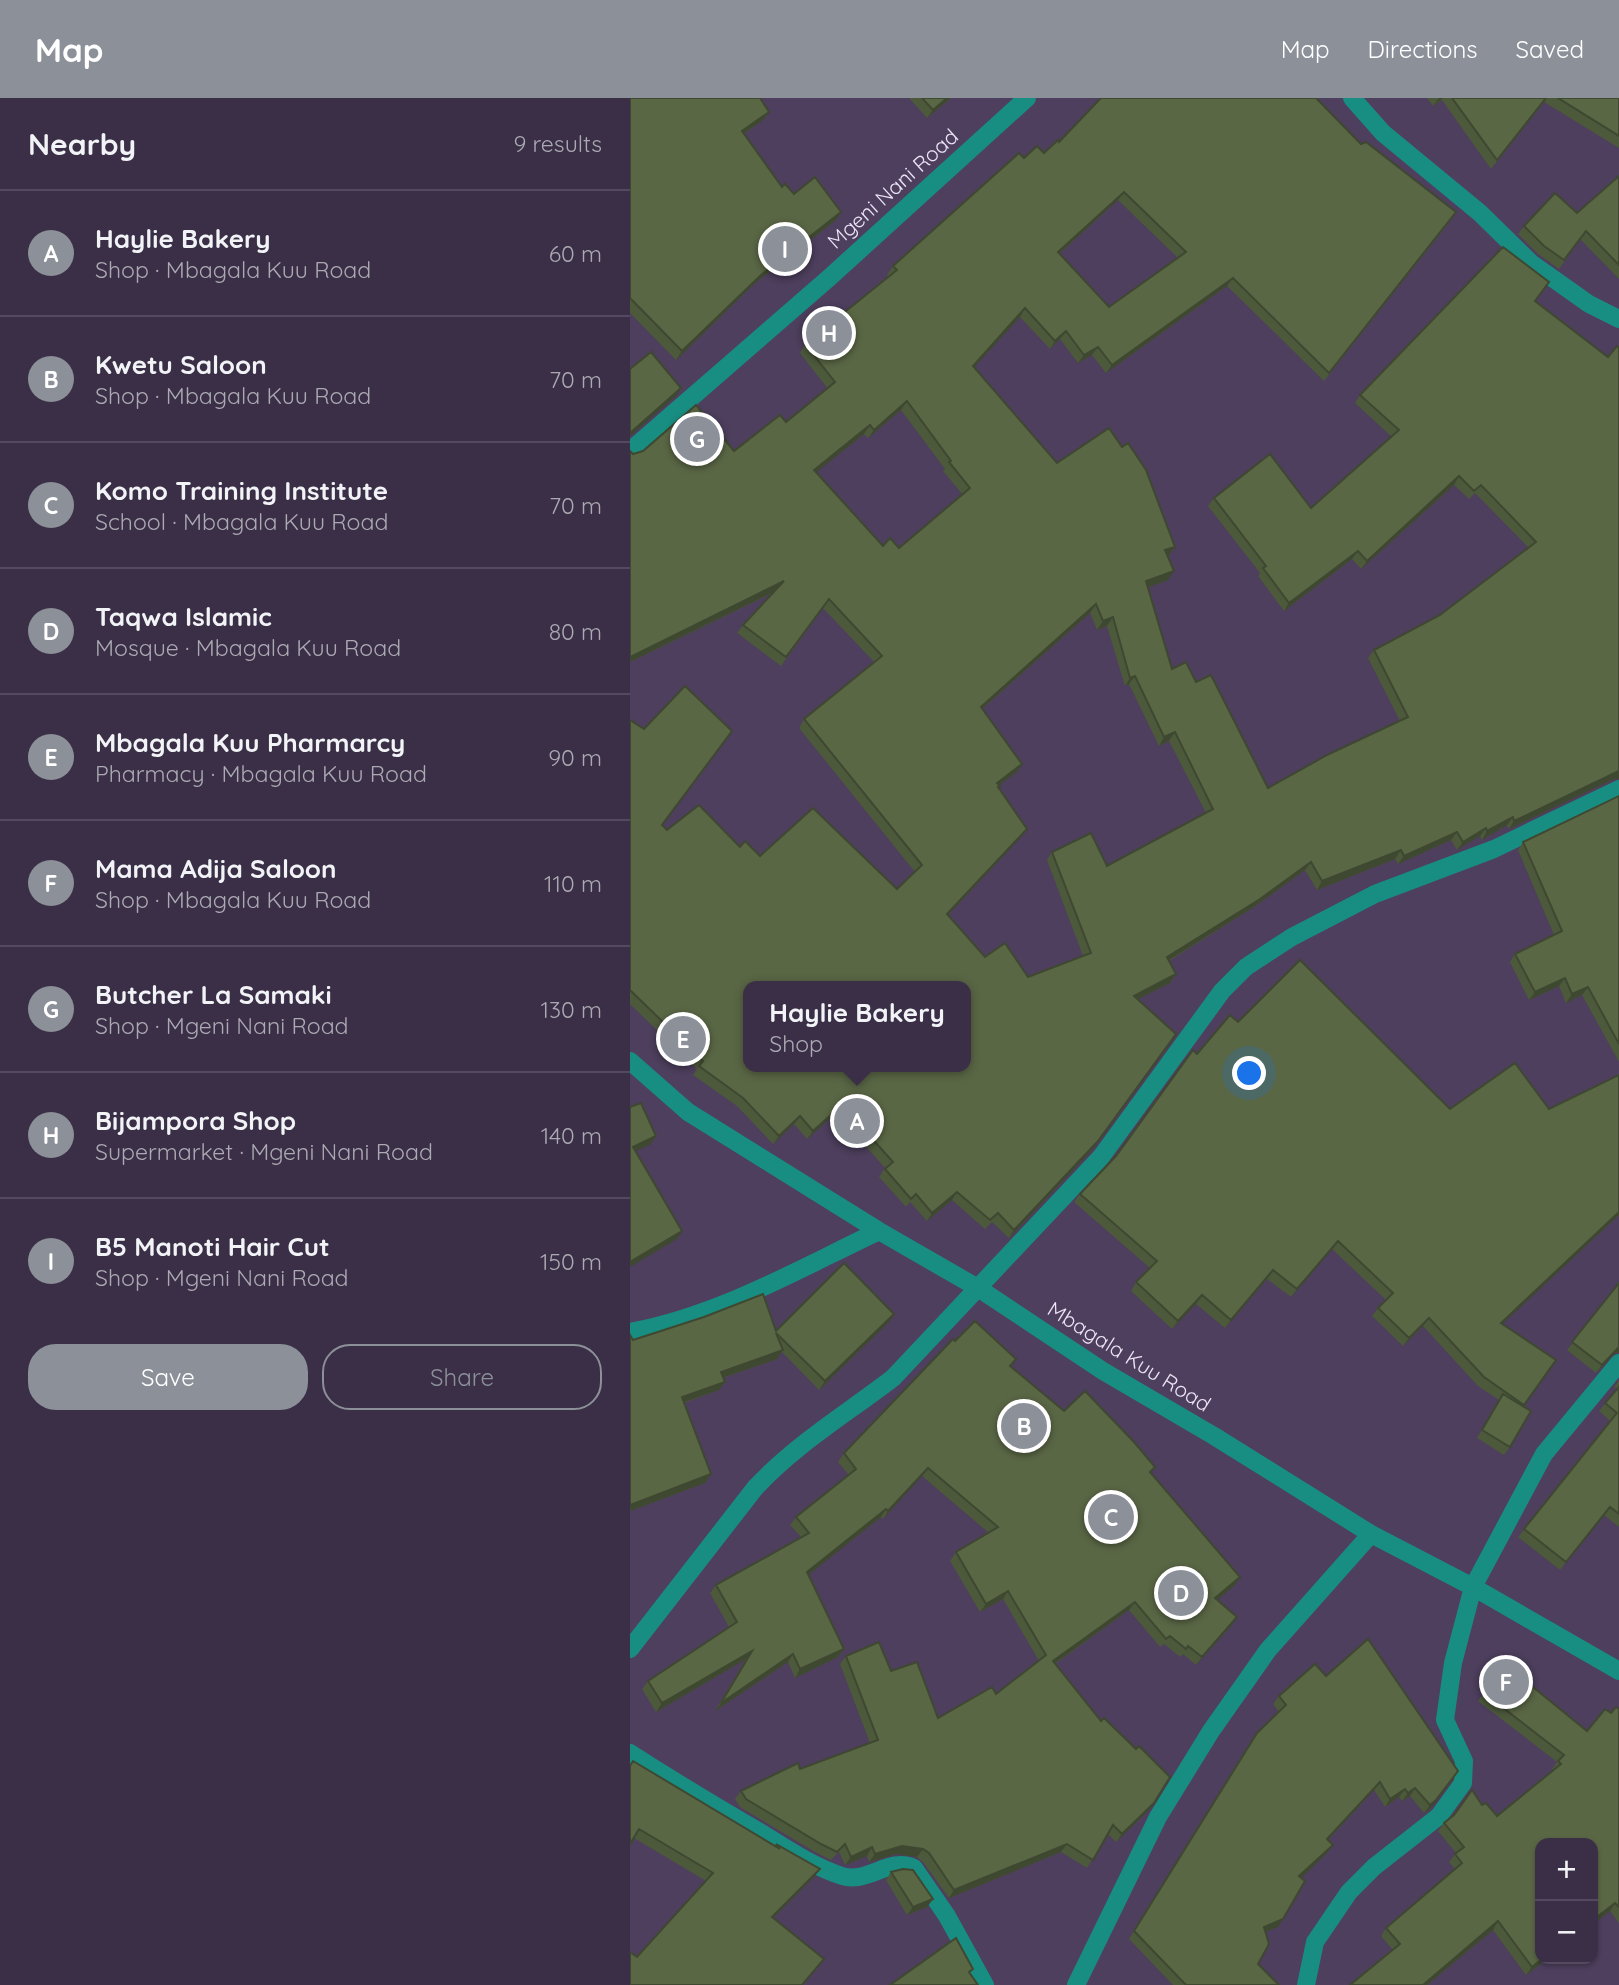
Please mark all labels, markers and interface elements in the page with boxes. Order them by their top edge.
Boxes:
text: Map [35,29,103,70]
text: Map [1281,34,1330,64]
text: Directions [1368,34,1478,64]
text: Saved [1516,34,1584,64]
street label: Mgeni Nani Road [822,123,963,254]
text: Nearby [28,125,136,163]
text: 9 results [513,129,602,158]
text: Haylie Bakery [95,222,271,255]
pin: I [762,223,808,275]
text: A [44,239,58,268]
text: 60 m [549,239,602,268]
text: Shop · Mbagala Kuu Road [95,255,371,284]
pin: H [806,307,852,359]
text: Kwetu Saloon [95,348,267,381]
text: B [43,365,59,394]
text: 70 m [549,365,602,394]
text: Shop · Mbagala Kuu Road [95,381,371,410]
pin: G [674,413,720,465]
text: Komo Training Institute [95,474,388,507]
text: C [44,491,58,520]
text: 70 m [549,491,602,520]
text: School · Mbagala Kuu Road [95,507,388,536]
text: Taqwa Islamic [95,600,272,633]
text: D [43,617,59,646]
text: 80 m [549,617,602,646]
text: Mosque · Mbagala Kuu Road [95,633,401,662]
text: Mbagala Kuu Pharmarcy [95,726,405,759]
text: E [44,743,58,772]
text: 90 m [548,743,602,772]
text: Pharmacy · Mbagala Kuu Road [95,759,427,788]
text: Mama Adija Saloon [95,852,337,885]
text: F [45,869,57,898]
text: 110 m [544,869,602,898]
text: Shop · Mbagala Kuu Road [95,885,371,914]
text: Butcher La Samaki [95,978,332,1011]
popup [743,981,971,1072]
text: G [43,995,59,1024]
text: 130 m [540,995,602,1024]
text: Haylie Bakery [769,996,945,1029]
text: Shop · Mgeni Nani Road [95,1011,349,1040]
pin: E [660,1013,706,1065]
text: Shop [769,1029,823,1058]
your location [1232,1056,1266,1090]
pin: A [834,1095,880,1147]
text: Bijampora Shop [95,1104,296,1137]
text: H [43,1121,59,1150]
text: 140 m [541,1121,602,1150]
text: Supermarket · Mgeni Nani Road [95,1137,433,1166]
text: B5 Manoti Hair Cut [95,1230,330,1263]
text: I [48,1247,54,1276]
text: 150 m [540,1247,602,1276]
text: Shop · Mgeni Nani Road [95,1263,349,1292]
street label: Mbagala Kuu Road [1043,1295,1216,1417]
button: Save [28,1344,308,1410]
button: Share [322,1344,602,1410]
pin: B [1001,1400,1047,1452]
pin: C [1088,1491,1134,1543]
pin: D [1158,1567,1204,1619]
pin: F [1483,1656,1529,1708]
map controls [1535,1838,1598,1964]
button: + [1535,1838,1598,1901]
button: − [1535,1901,1598,1964]

